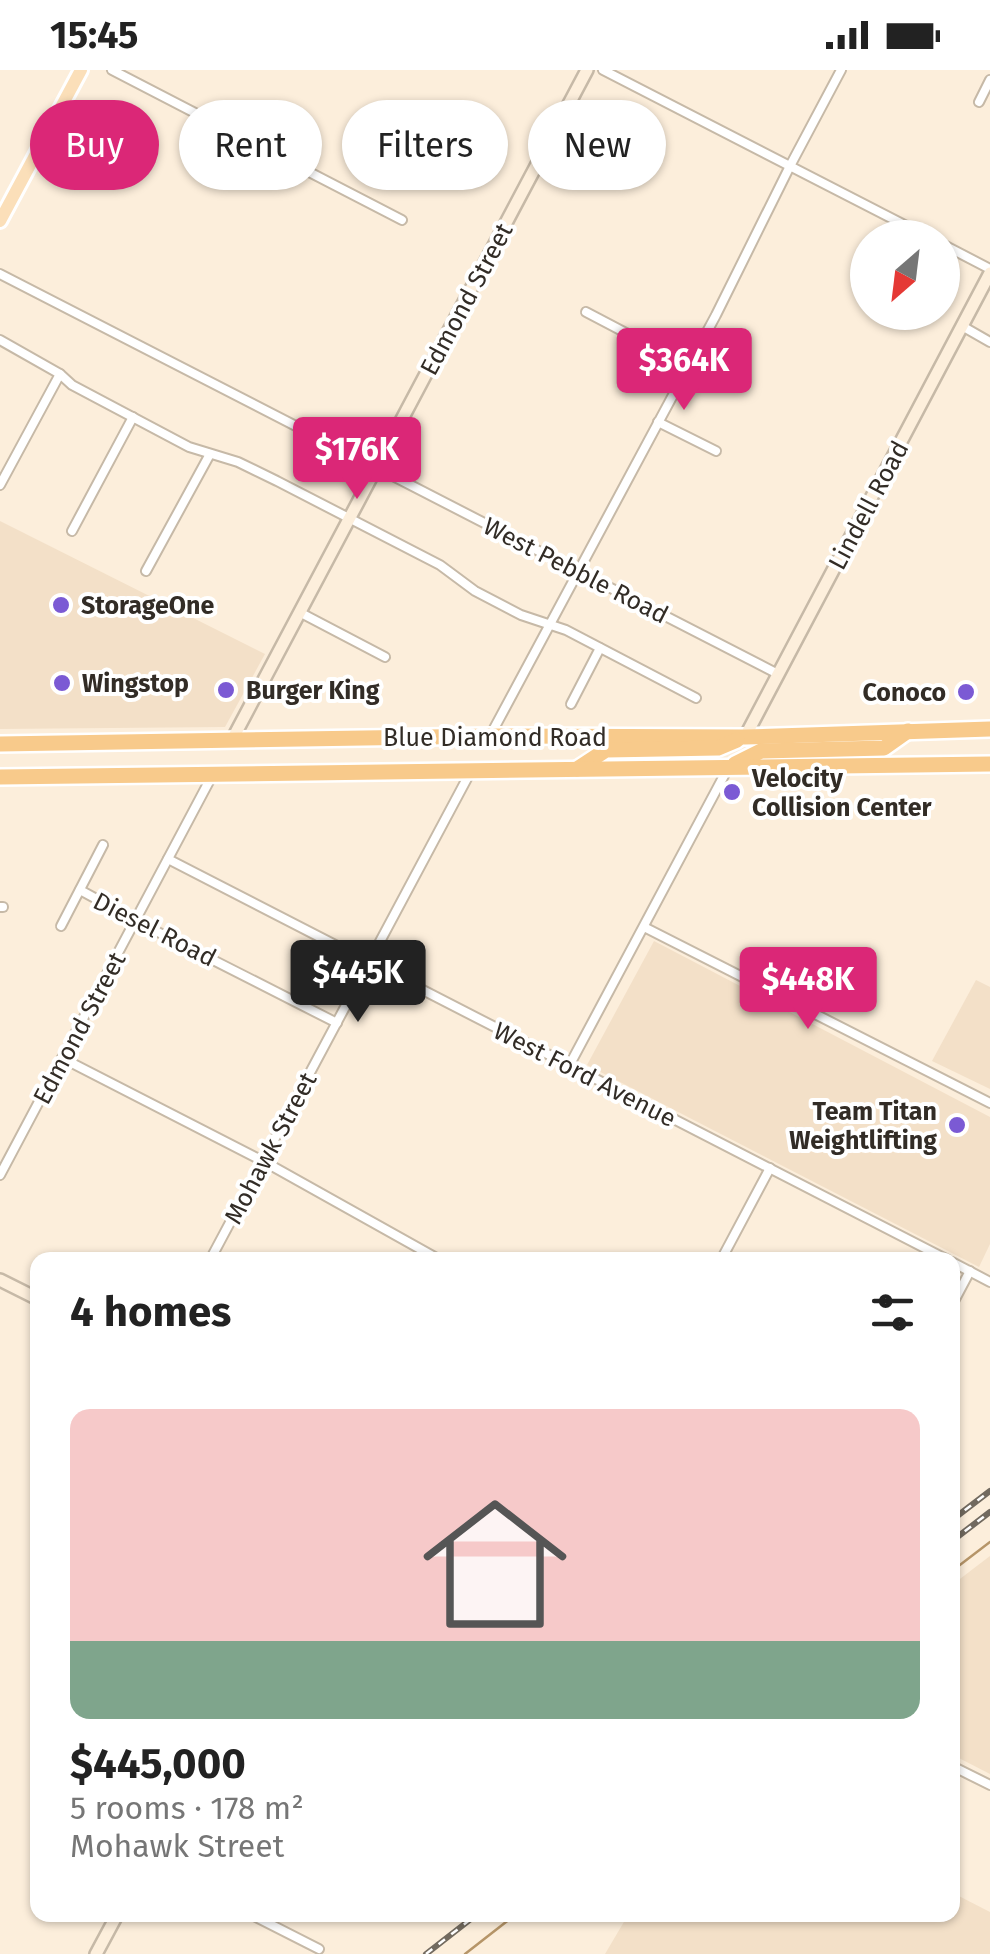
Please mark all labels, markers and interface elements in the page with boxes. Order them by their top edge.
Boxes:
text: 15:45 [50,12,138,58]
chip: Buy [30,100,159,190]
chip: Rent [179,100,322,190]
chip: Filters [342,100,508,190]
chip: New [528,100,666,190]
street label: Edmond Street [414,217,520,381]
north arrow [850,220,960,330]
map controls [850,220,960,330]
pin: $364K [614,328,754,413]
text: $364K [639,341,729,379]
pin: $176K [287,417,427,502]
text: $176K [315,430,399,468]
street label: Lindell Road [822,436,915,575]
street label: West Pebble Road [478,511,673,630]
place label: StorageOne [81,591,214,621]
marker: StorageOne [50,594,72,616]
place label: Wingstop [82,669,189,699]
marker: Wingstop [51,672,73,694]
place label: Burger King [246,676,380,706]
place label: Conoco [862,678,946,708]
marker: Burger King [215,679,237,701]
marker: Conoco [955,681,977,703]
street label: Blue Diamond Road [383,723,607,753]
place label: Velocity Collision Center [751,764,933,823]
marker: Velocity Collision Center [721,781,743,803]
street label: Diesel Road [88,886,221,974]
pin: $445K [288,940,428,1025]
street label: Edmond Street [27,946,133,1110]
pin: $448K [738,947,878,1032]
text: $445K [313,953,403,991]
text: $448K [762,960,854,998]
street label: West Ford Avenue [488,1016,681,1134]
street label: Mohawk Street [218,1067,324,1229]
place label: Team Titan Weightlifting [789,1097,937,1156]
marker: Team Titan Weightlifting [946,1114,968,1136]
icon: filters [865,1285,920,1340]
text: 4 homes [70,1287,231,1337]
icon: home [405,1474,585,1654]
text: $445,000 [70,1739,246,1789]
text: 5 rooms · 178 m² [70,1789,304,1827]
text: Mohawk Street [70,1827,284,1865]

